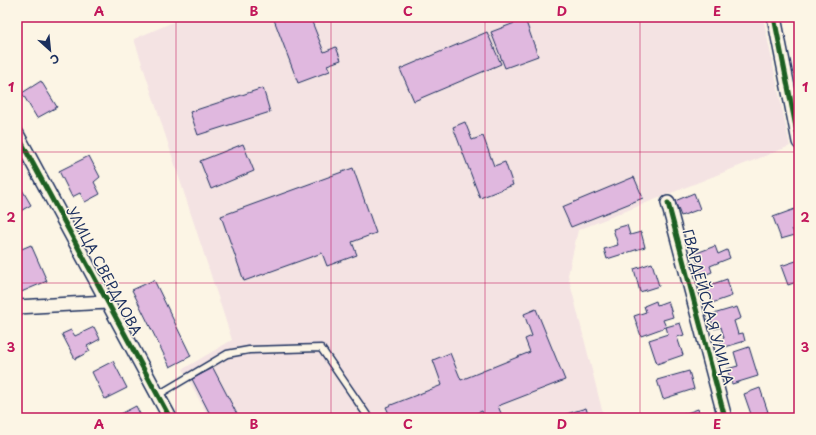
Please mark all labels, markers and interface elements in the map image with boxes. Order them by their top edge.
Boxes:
text: A [94,1,104,20]
text: B [250,1,259,20]
text: C [403,1,413,20]
text: D [557,1,567,20]
text: E [713,1,721,20]
north arrow [30,30,70,70]
text: С [47,50,62,69]
text: 1 [8,77,14,96]
text: 1 [802,77,808,96]
street label: УЛИЦА СВЕРДЛОВА [62,203,147,339]
text: 2 [6,207,16,226]
text: 2 [800,207,810,226]
street label: ГВАРДЕЙСКАЯ УЛИЦА [678,227,739,387]
text: 3 [7,337,16,356]
text: 3 [801,337,810,356]
text: A [94,414,104,433]
text: B [250,414,259,433]
text: C [403,414,413,433]
text: D [557,414,567,433]
text: E [713,414,721,433]

